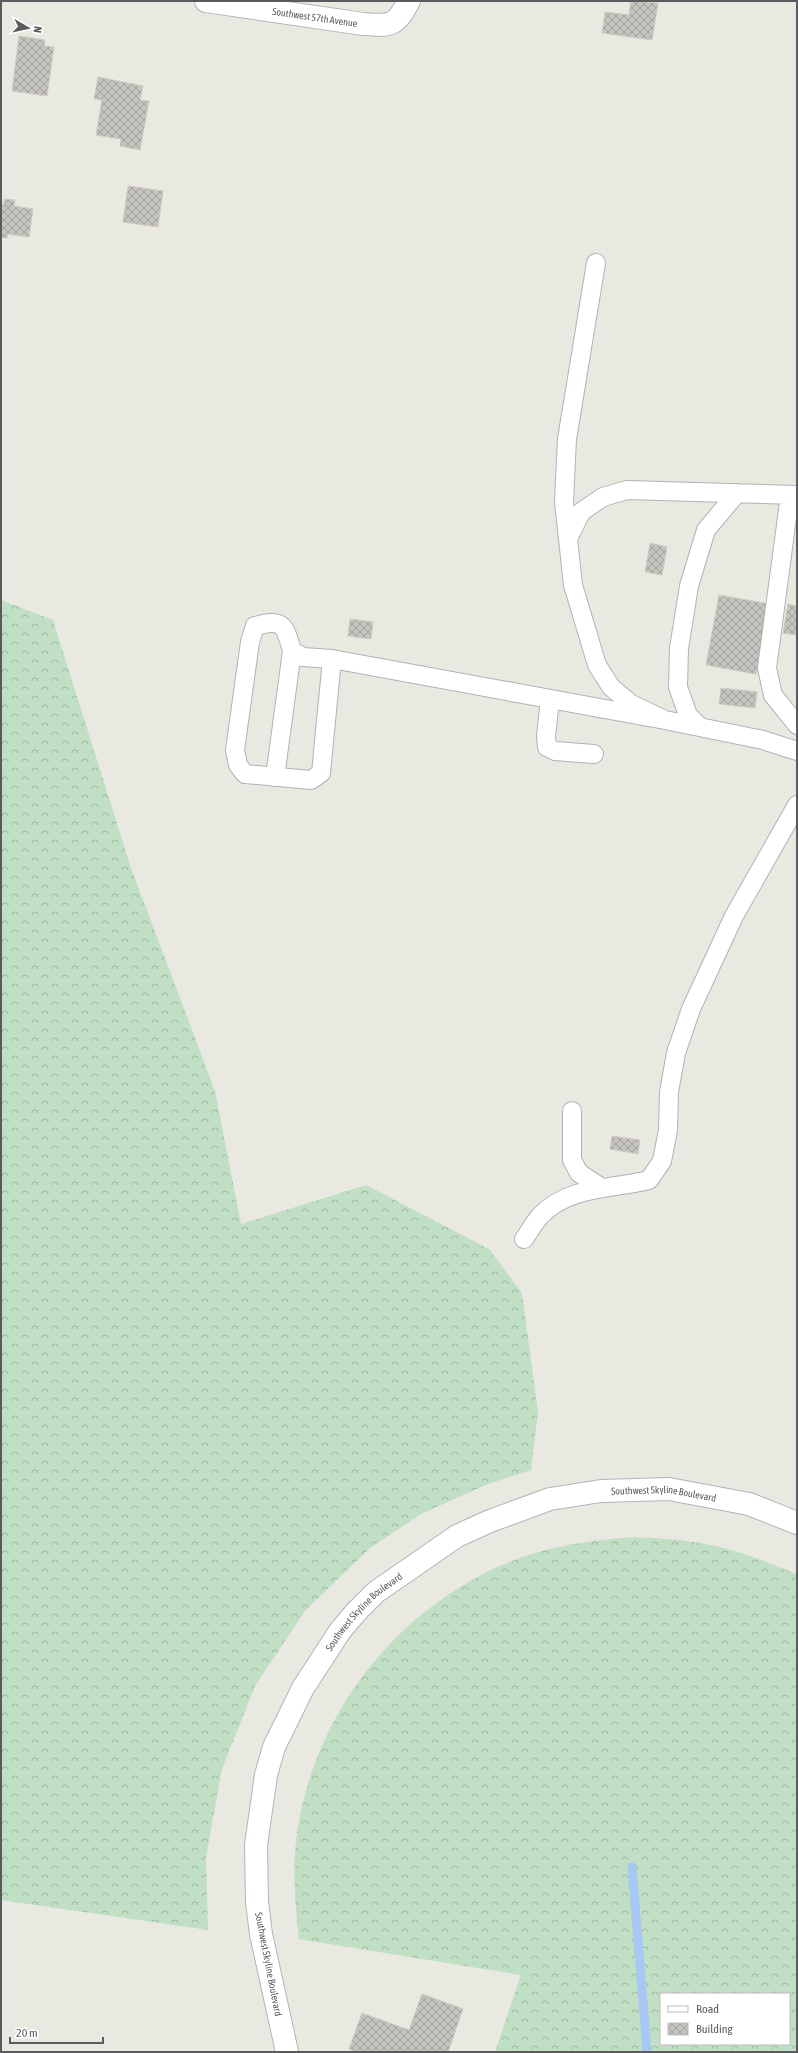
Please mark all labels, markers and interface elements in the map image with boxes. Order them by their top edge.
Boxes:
street label: Southwest 57th Avenue [271,6,359,29]
north arrow [8,8,48,48]
text: N [31,25,44,34]
street label: Southwest Skyline Boulevard [611,1484,717,1504]
street label: Southwest Skyline Boulevard [324,1571,404,1653]
street label: Southwest Skyline Boulevard [253,1911,284,2017]
legend [660,1993,790,2045]
text: Road [696,2002,719,2016]
scale bar [10,2019,103,2045]
text: Building [696,2022,734,2036]
text: 20 m [16,2026,38,2040]

